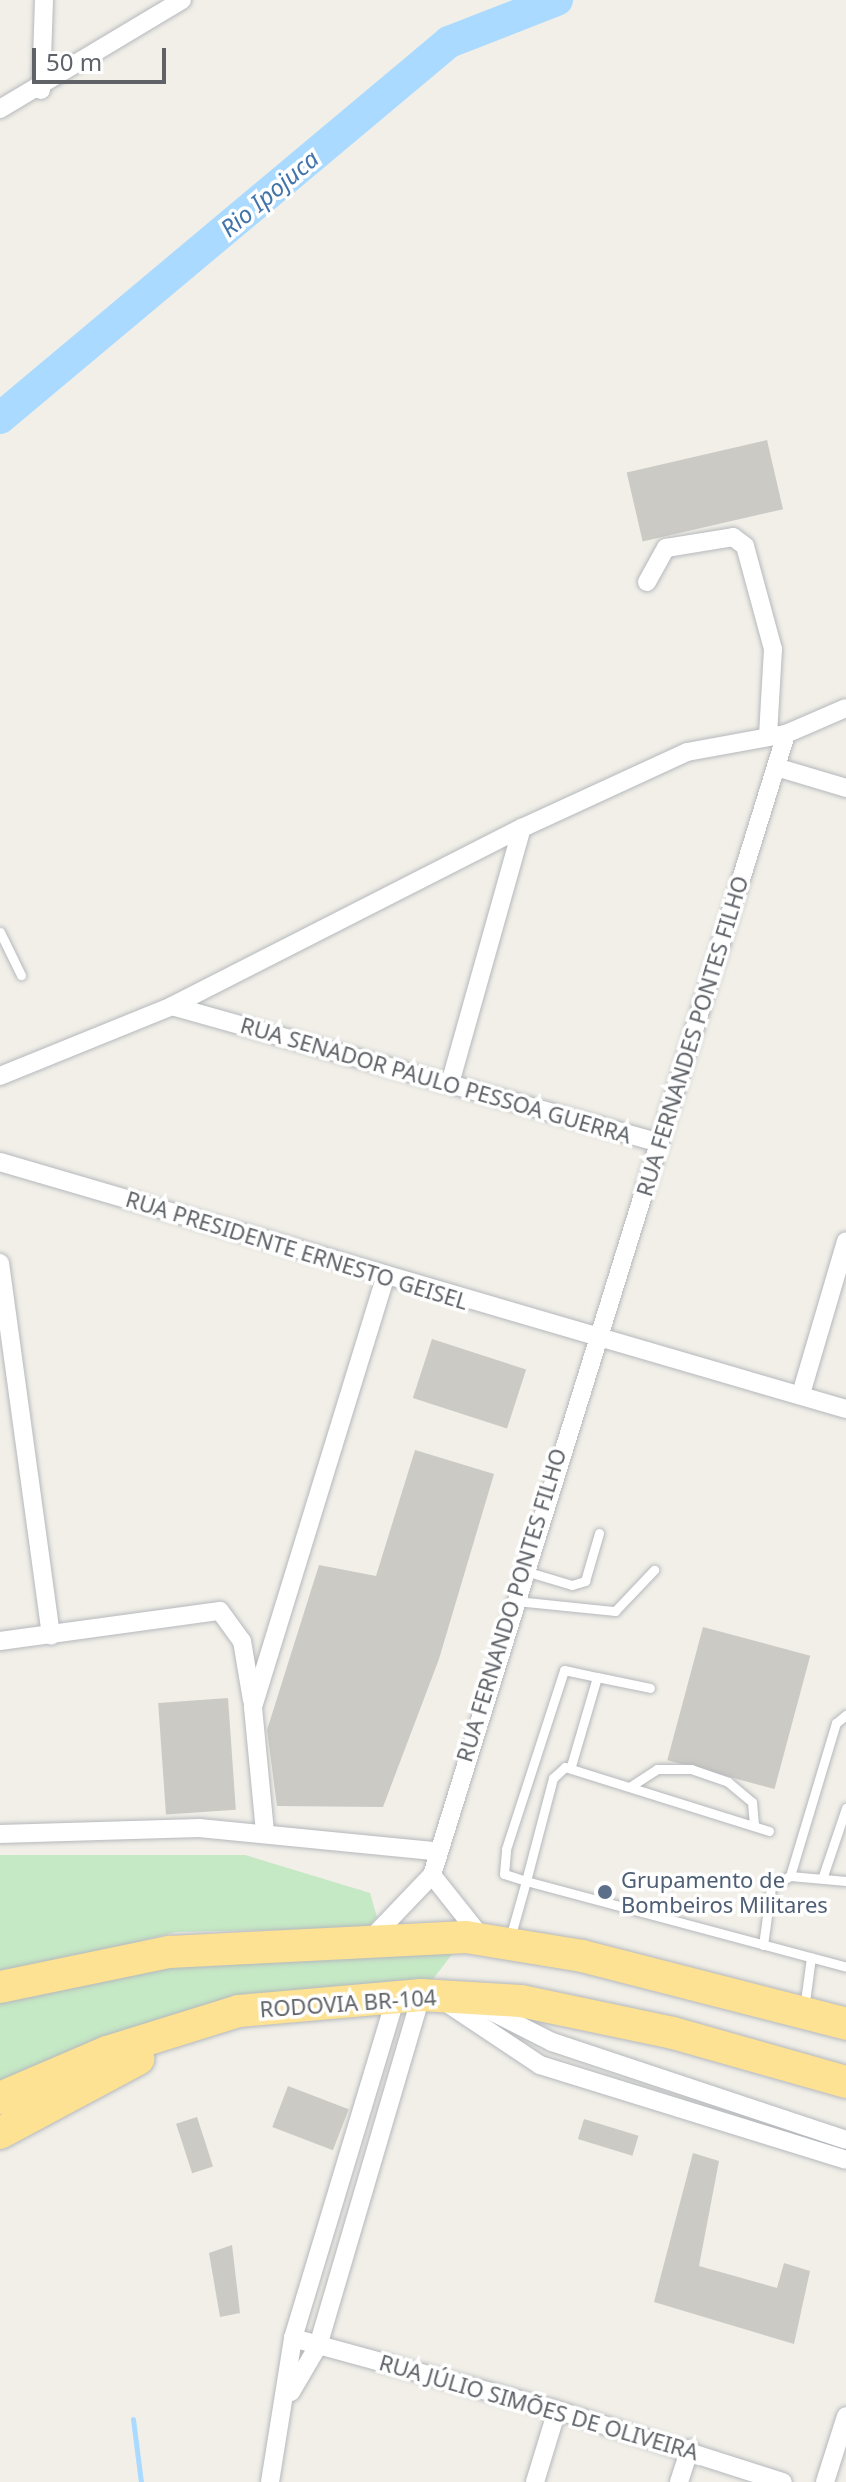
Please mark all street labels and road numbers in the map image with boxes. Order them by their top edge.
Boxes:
street label: RUA FERNANDES PONTES FILHO [631,873,753,1199]
street label: RUA SENADOR PAULO PESSOA GUERRA [238,1011,634,1149]
street label: RUA PRESIDENTE ERNESTO GEISEL [123,1185,471,1315]
street label: RUA FERNANDO PONTES FILHO [451,1445,571,1765]
street label: RODOVIA BR-104 [259,1984,437,2022]
street label: RUA JÚLIO SIMÕES DE OLIVEIRA [376,2349,702,2465]

